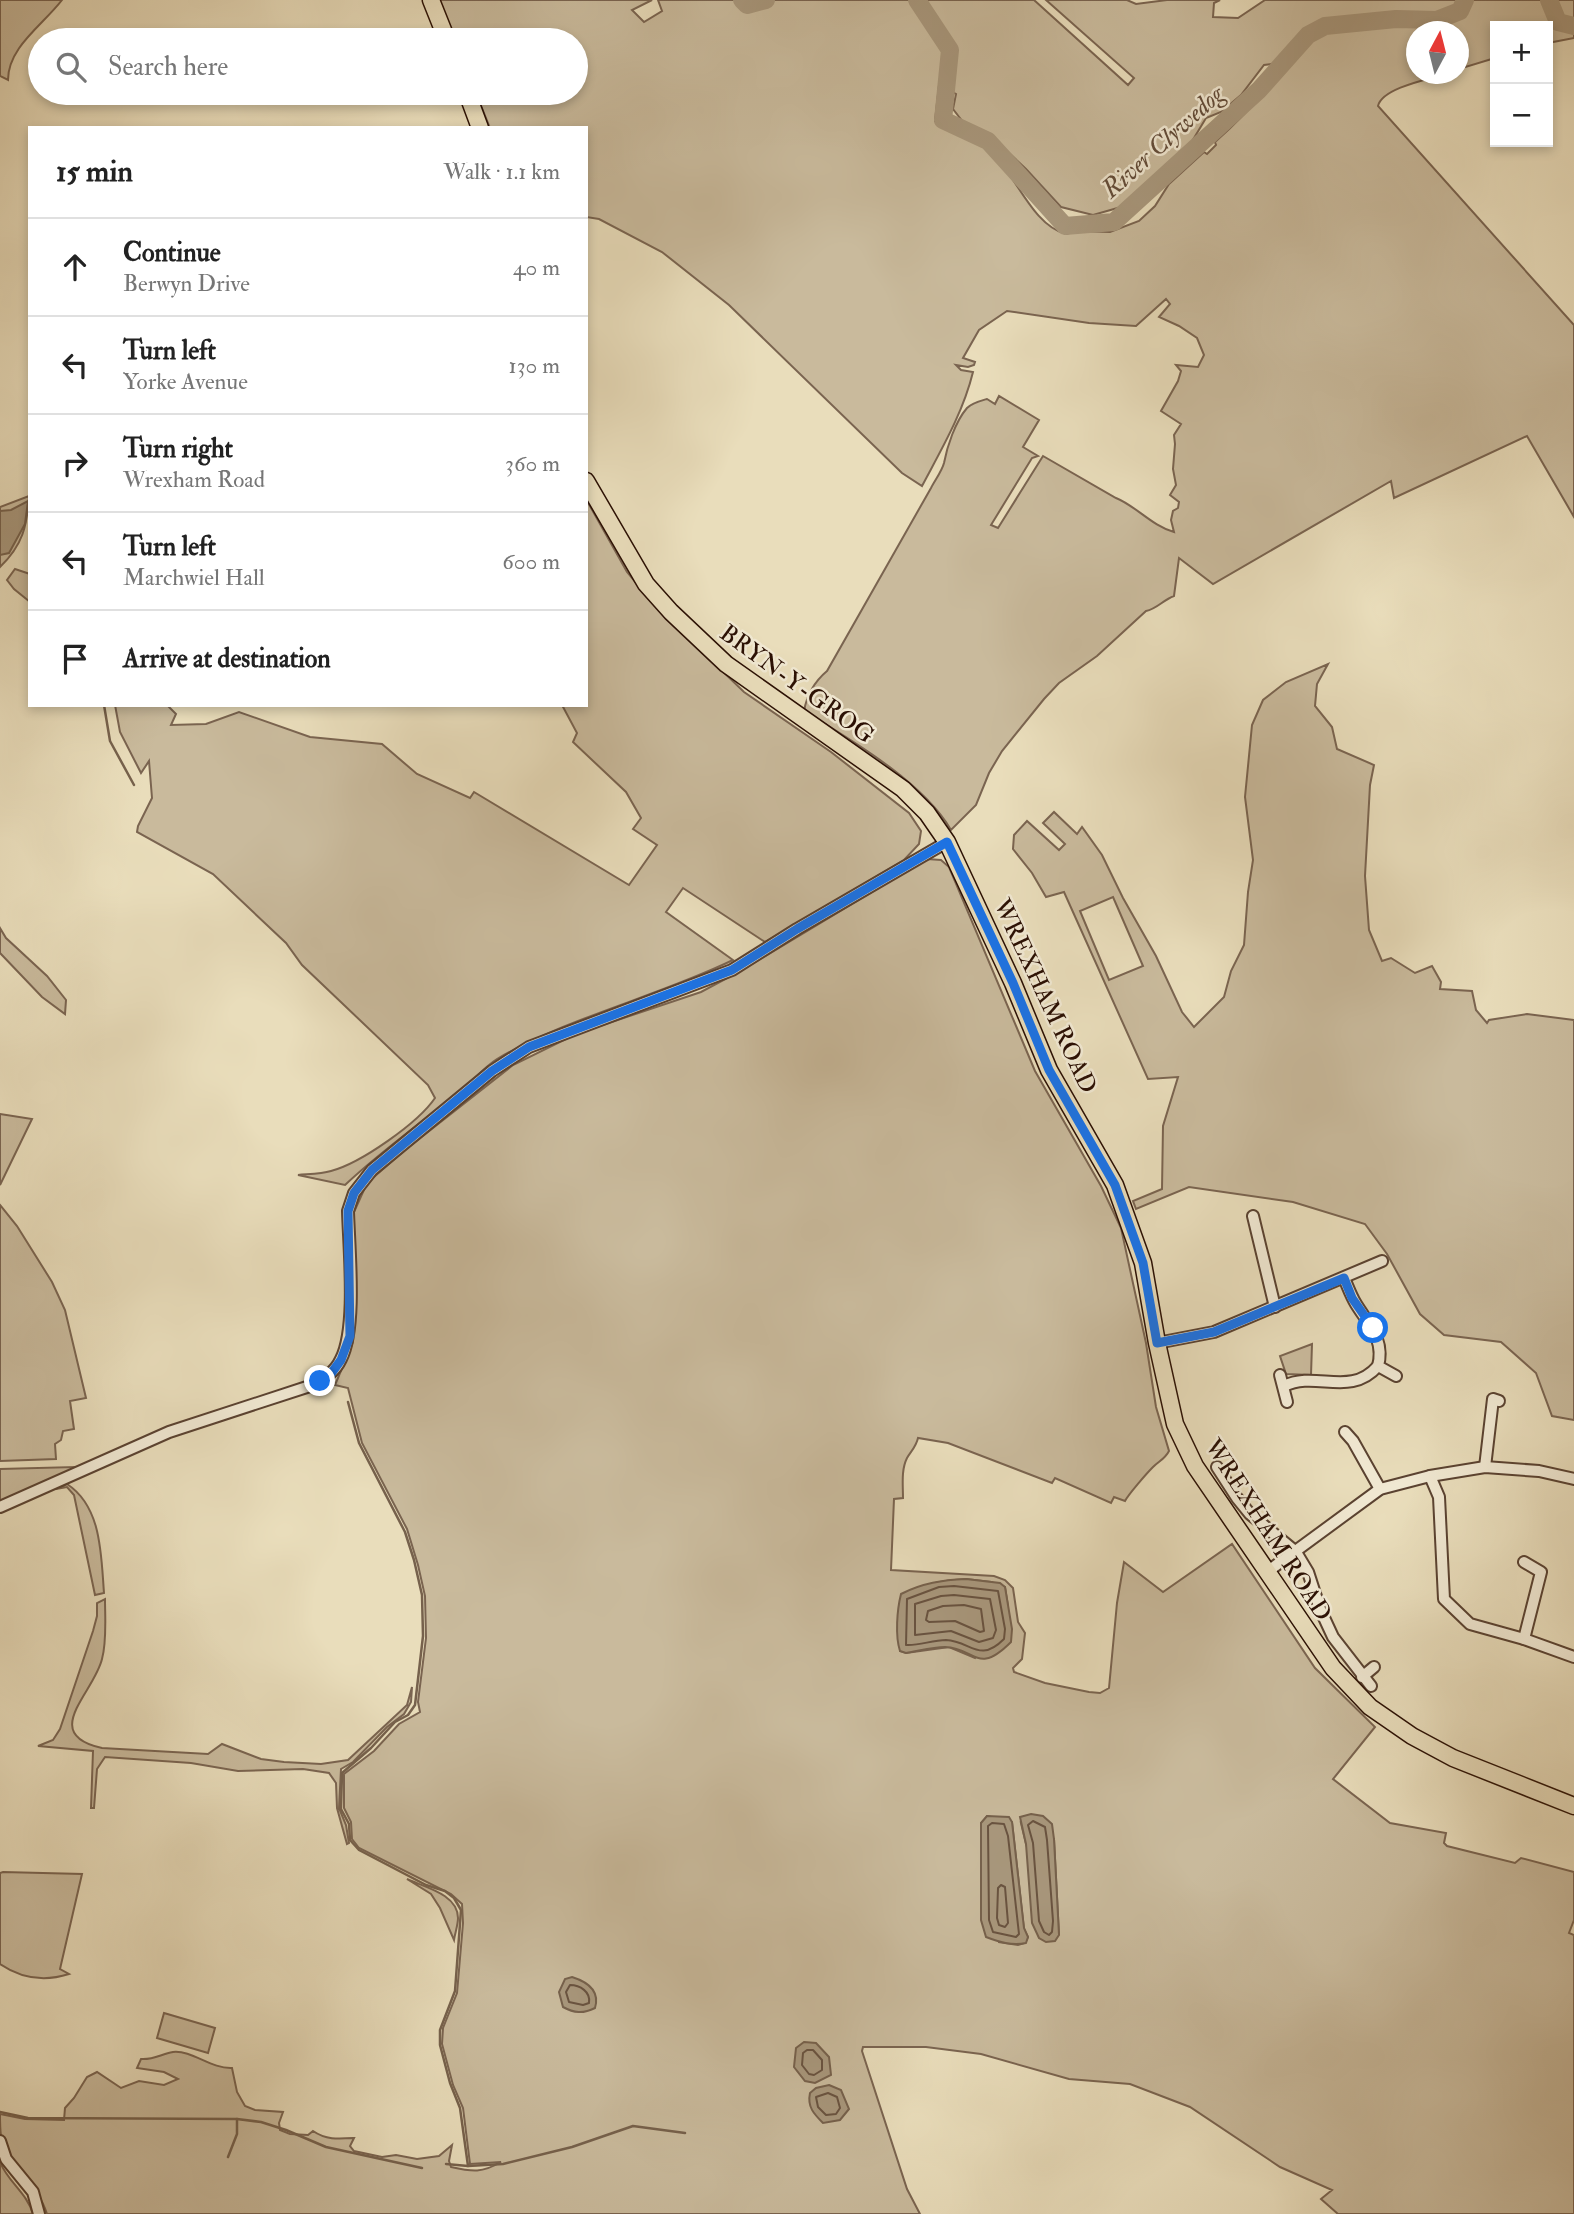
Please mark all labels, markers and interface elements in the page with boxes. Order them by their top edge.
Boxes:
north arrow [1406,21,1469,84]
map controls [1490,21,1553,147]
button: + [1490,21,1553,84]
search box [28,28,588,105]
icon: search [52,48,90,86]
text: Search here [108,51,228,83]
water label: River Clywedog [1094,78,1232,206]
button: − [1490,84,1553,147]
text: 15 min [56,153,133,190]
text: Walk · 1.1 km [444,157,560,186]
text: Continue [123,237,221,269]
icon: ahead [56,248,94,286]
text: 40 m [513,253,560,282]
text: Berwyn Drive [123,269,250,298]
text: Turn left [123,335,216,367]
icon: left [56,346,94,384]
text: 130 m [508,351,560,380]
text: Yorke Avenue [123,367,248,396]
text: Turn right [123,433,233,465]
icon: right [56,444,94,482]
text: 360 m [505,449,560,478]
text: Wrexham Road [123,465,265,494]
text: Turn left [123,531,216,563]
icon: left [56,542,94,580]
text: 600 m [502,547,560,576]
text: Marchwiel Hall [123,563,265,592]
street label: BRYN-Y-GROG [714,618,880,750]
icon: arrive [56,640,94,678]
text: Arrive at destination [123,643,331,675]
street label: WREXHAM ROAD [986,893,1104,1098]
route start [1357,1312,1388,1343]
route end [304,1365,335,1396]
street label: WREXHAM ROAD [1197,1432,1339,1627]

